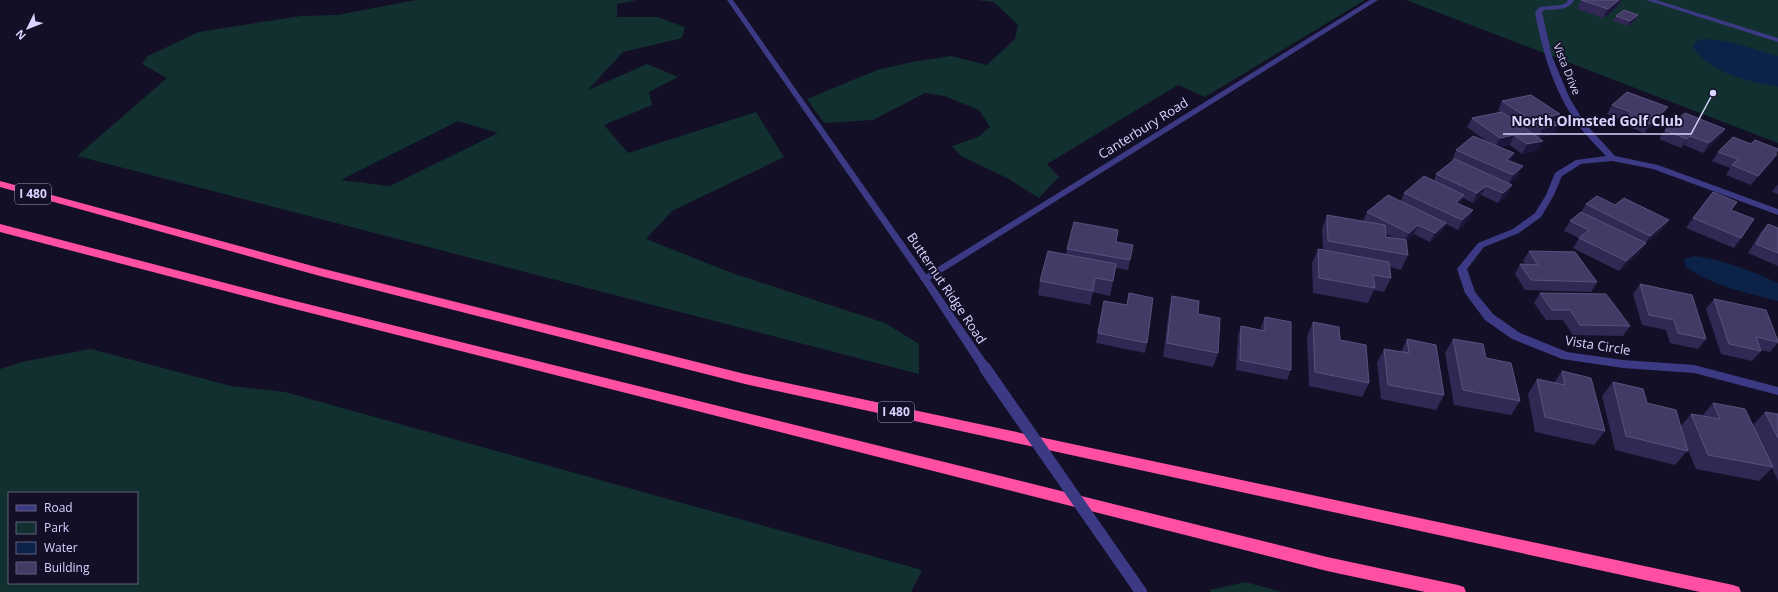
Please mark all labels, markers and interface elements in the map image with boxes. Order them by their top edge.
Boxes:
north arrow [8,8,48,48]
text: N [12,27,29,44]
street label: Vista Drive [1550,41,1585,97]
street label: Canterbury Road [1095,93,1191,163]
callout: North Olmsted Golf Club [1503,108,1691,134]
text: North Olmsted Golf Club [1511,111,1683,130]
road number: I 480 [15,184,51,204]
street label: Butternut Ridge Road [903,229,991,347]
street label: Vista Circle [1564,331,1632,359]
road number: I 480 [878,402,914,422]
legend [8,492,138,584]
text: Road [44,499,73,516]
text: Park [44,519,70,536]
text: Water [44,539,78,556]
text: Building [44,559,90,576]

